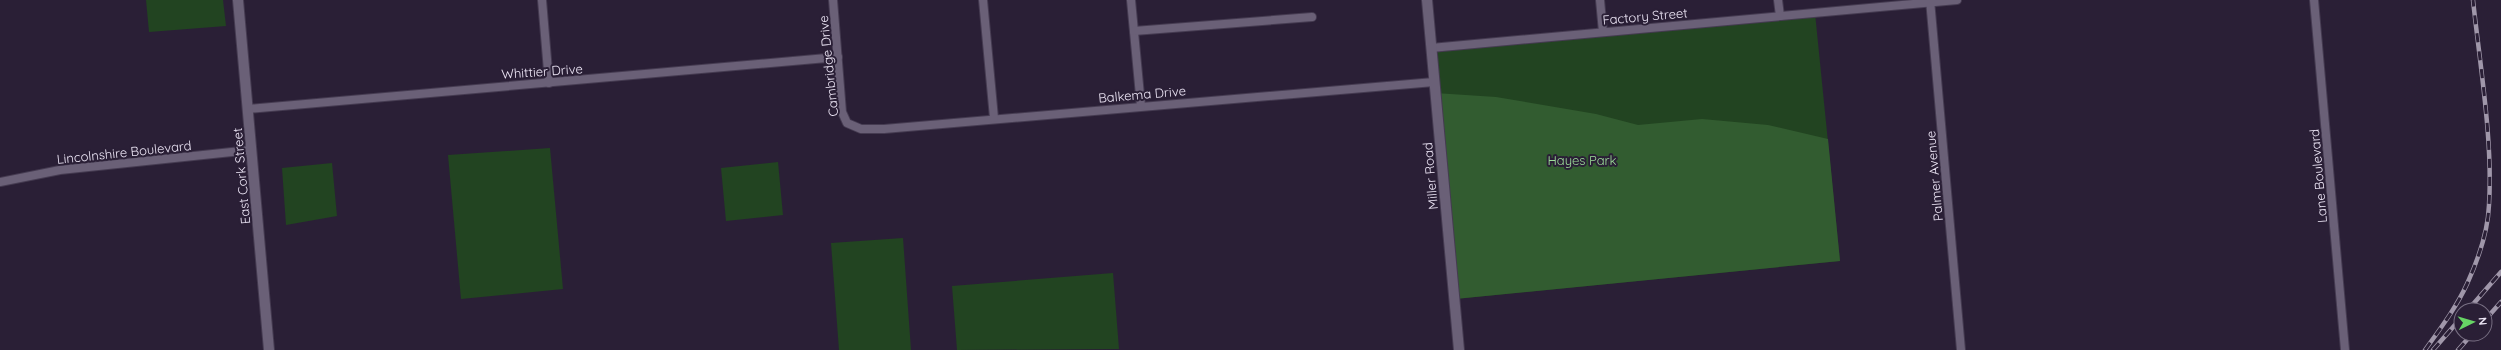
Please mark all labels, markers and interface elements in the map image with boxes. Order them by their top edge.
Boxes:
street label: Factory Street [1602,4,1688,28]
street label: Cambridge Drive [815,15,841,117]
street label: Whittier Drive [501,60,583,82]
street label: Balkema Drive [1098,82,1186,106]
street label: East Cork Street [229,127,253,225]
street label: Lane Boulevard [2306,128,2330,224]
street label: Palmer Avenue [1922,130,1946,222]
street label: Lincolnshire Boulevard [56,137,192,167]
street label: Miller Road [1419,142,1441,210]
park label: Hayes Park [1547,152,1617,168]
north arrow [2453,302,2493,342]
text: N [2476,316,2490,326]

